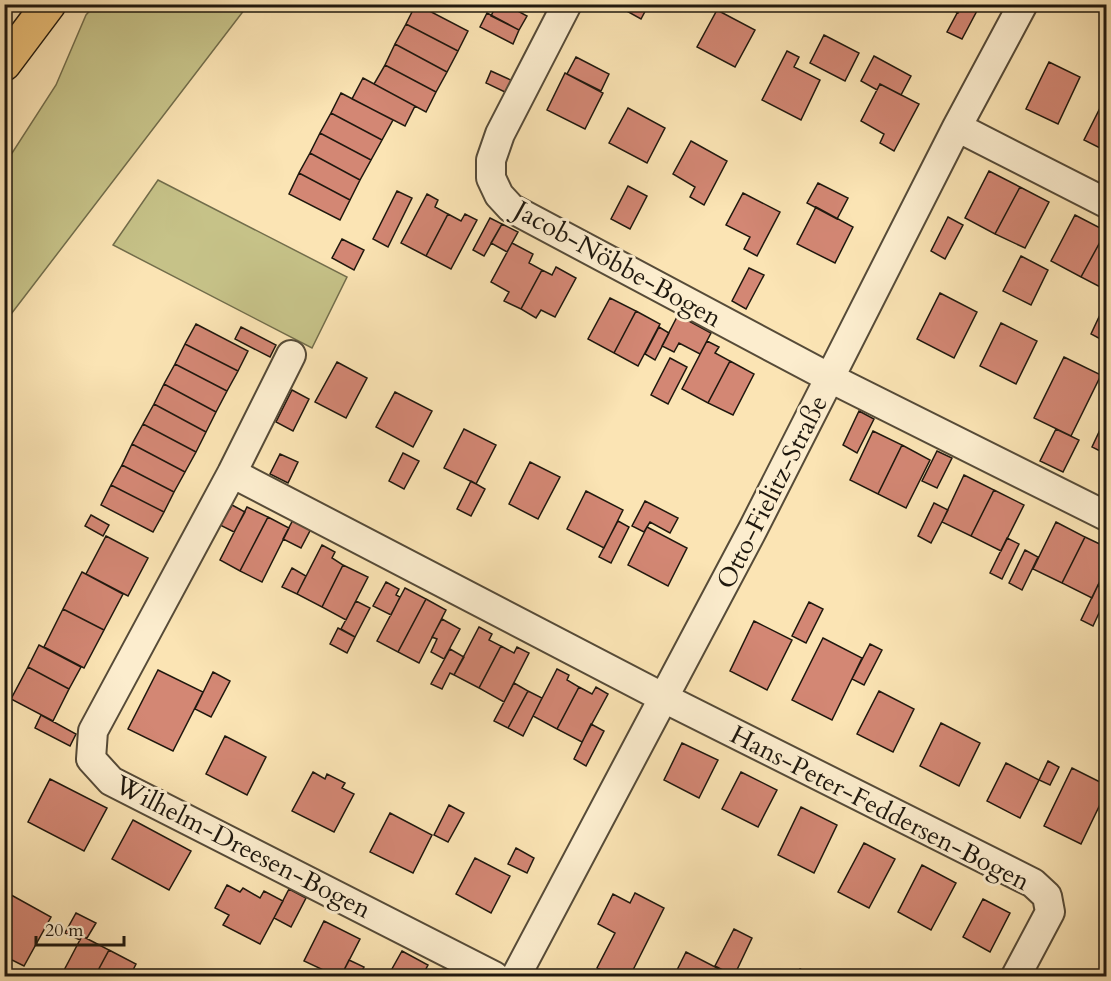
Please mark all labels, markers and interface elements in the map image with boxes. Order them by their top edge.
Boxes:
street label: Jacob-Nöbbe-Bogen [505,191,728,336]
street label: Otto-Fielitz-Straße [708,389,836,595]
street label: Hans-Peter-Feddersen-Bogen [724,717,1036,899]
street label: Wilhelm-Dreesen-Bogen [108,767,377,927]
scale bar [36,909,124,947]
text: 20 m [45,918,84,943]

